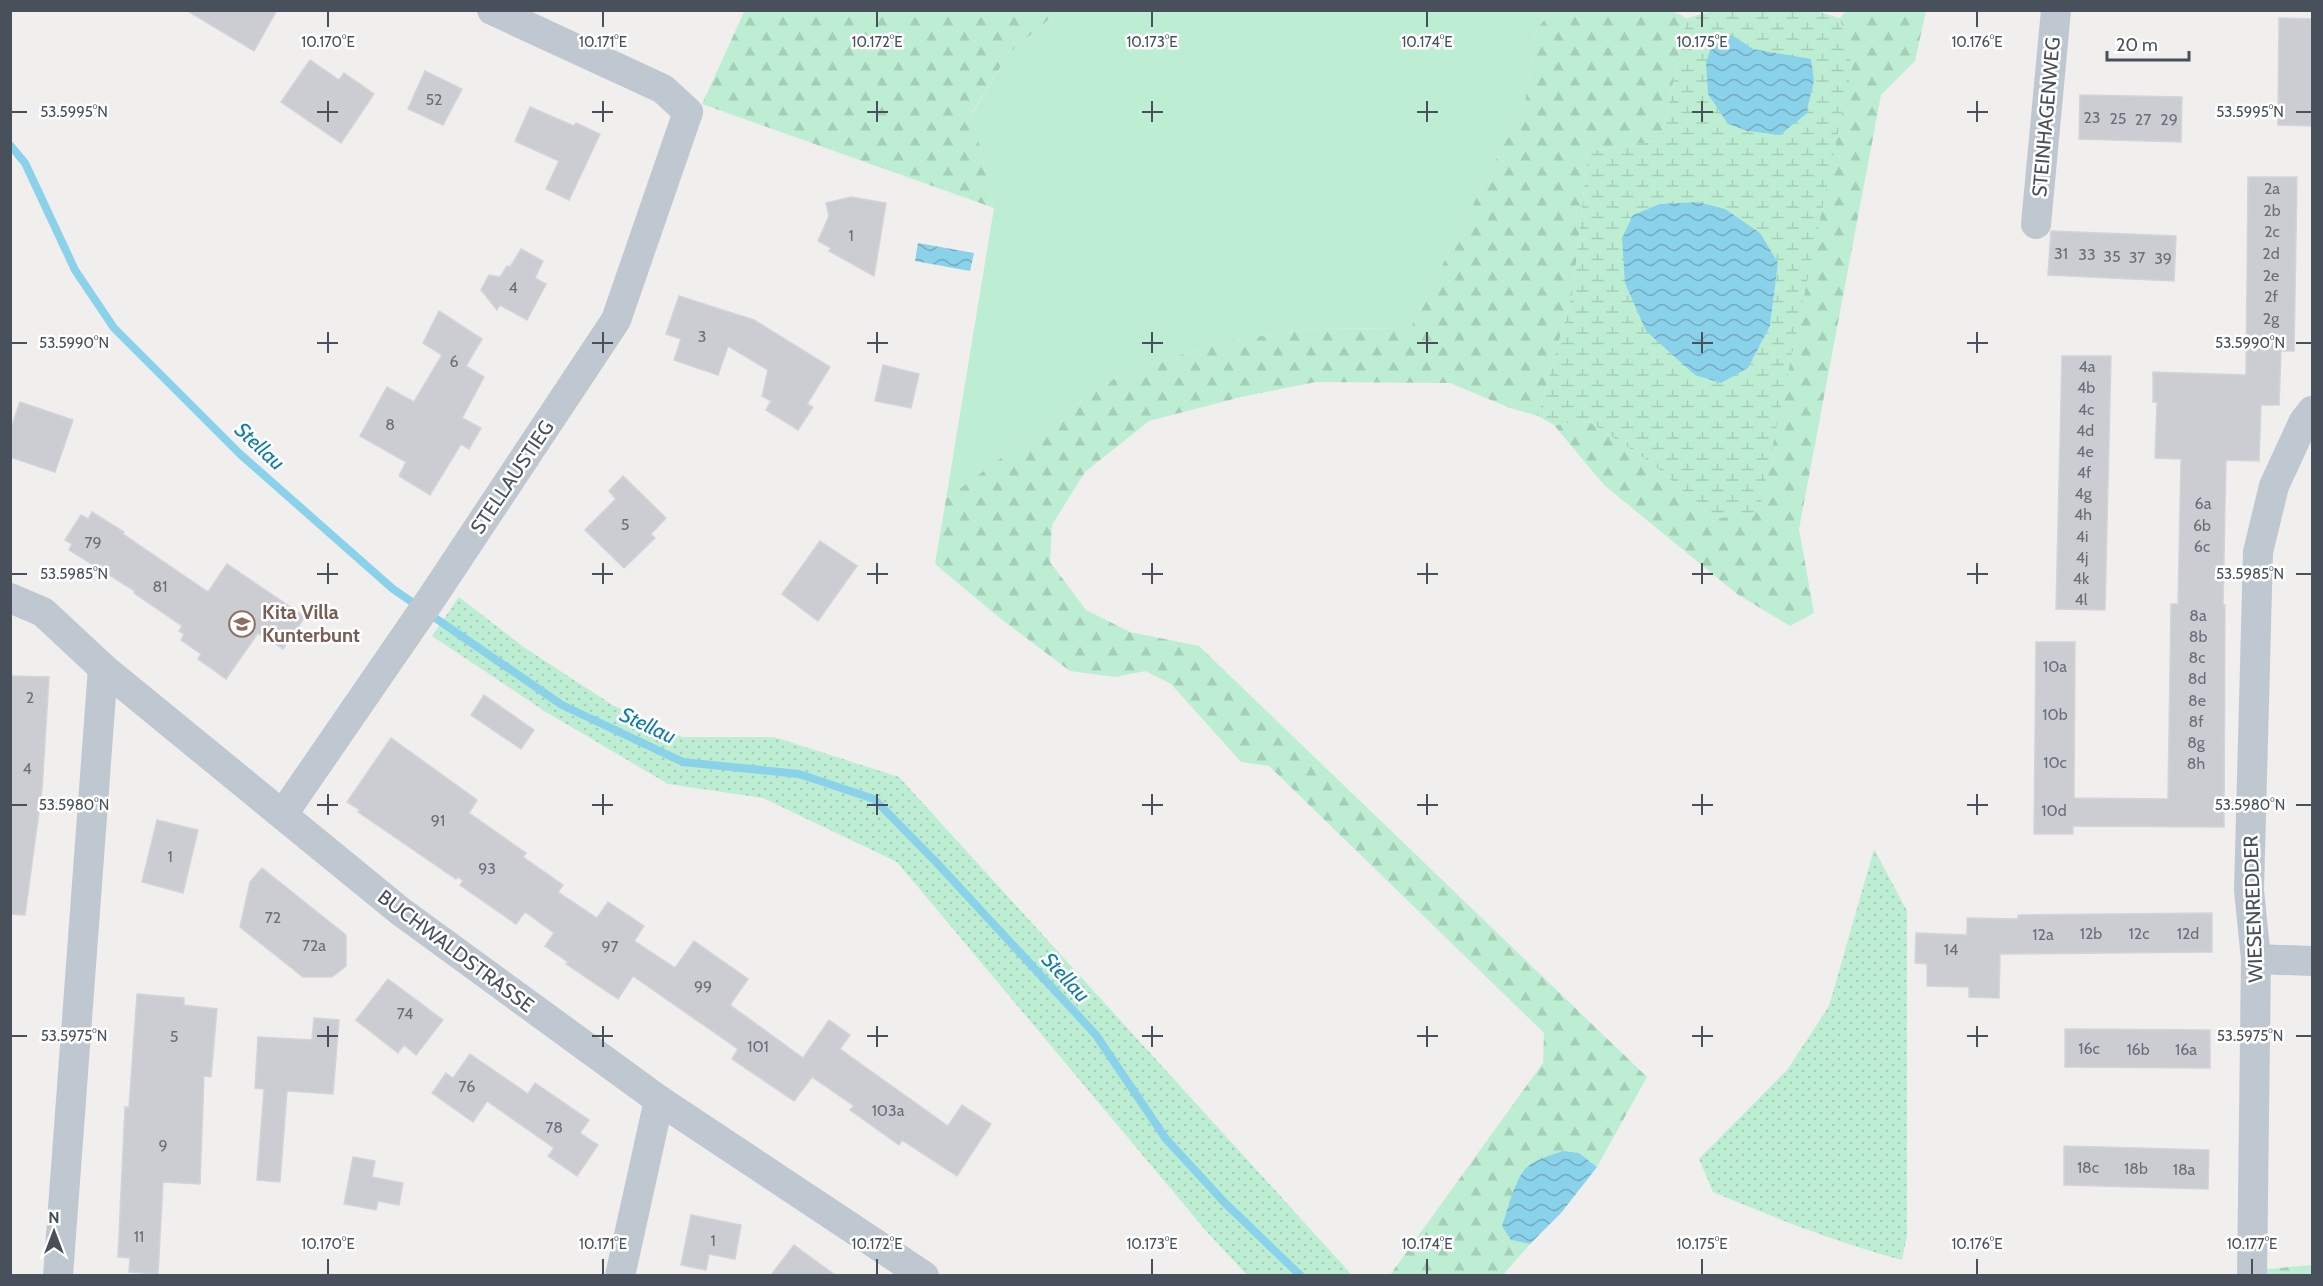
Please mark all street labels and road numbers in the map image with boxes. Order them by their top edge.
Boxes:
street label: STEINHAGENWEG [2027,36,2065,198]
street label: STELLAUSTIEG [465,416,559,538]
street label: WIESENREDDER [2238,835,2268,983]
street label: BUCHWALDSTRASSE [373,885,539,1017]

